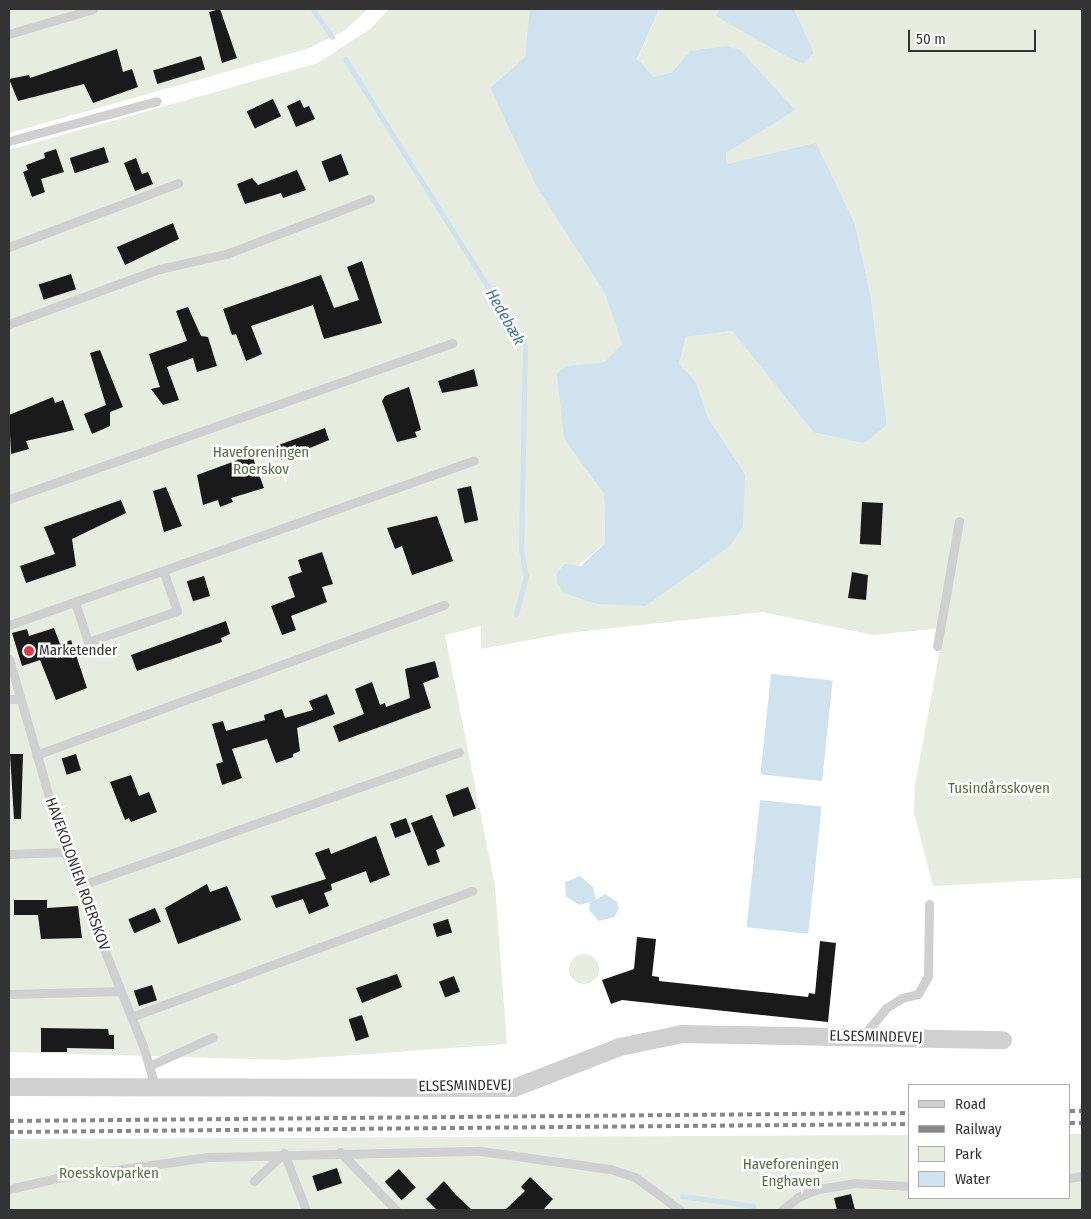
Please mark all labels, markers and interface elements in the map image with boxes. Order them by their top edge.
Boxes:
scale bar [911,20,1038,52]
text: 50 m [916,30,946,48]
water label: Hedebæk [481,286,529,348]
park label: Haveforeningen Roerskov [213,443,309,478]
place label: Marketender [39,642,117,660]
marker: Marketender [23,645,35,657]
park label: Tusindårsskoven [948,780,1050,798]
street label: HAVEKOLONIEN ROERSKOV [41,795,113,953]
street label: ELSESMINDEVEJ [829,1027,923,1047]
street label: ELSESMINDEVEJ [418,1076,512,1096]
legend [908,1084,1071,1199]
text: Road [955,1095,986,1113]
text: Railway [955,1120,1002,1138]
text: Park [955,1145,982,1163]
park label: Haveforeningen Enghaven [743,1155,839,1190]
park label: Roesskovparken [59,1165,159,1183]
text: Water [955,1170,990,1188]

